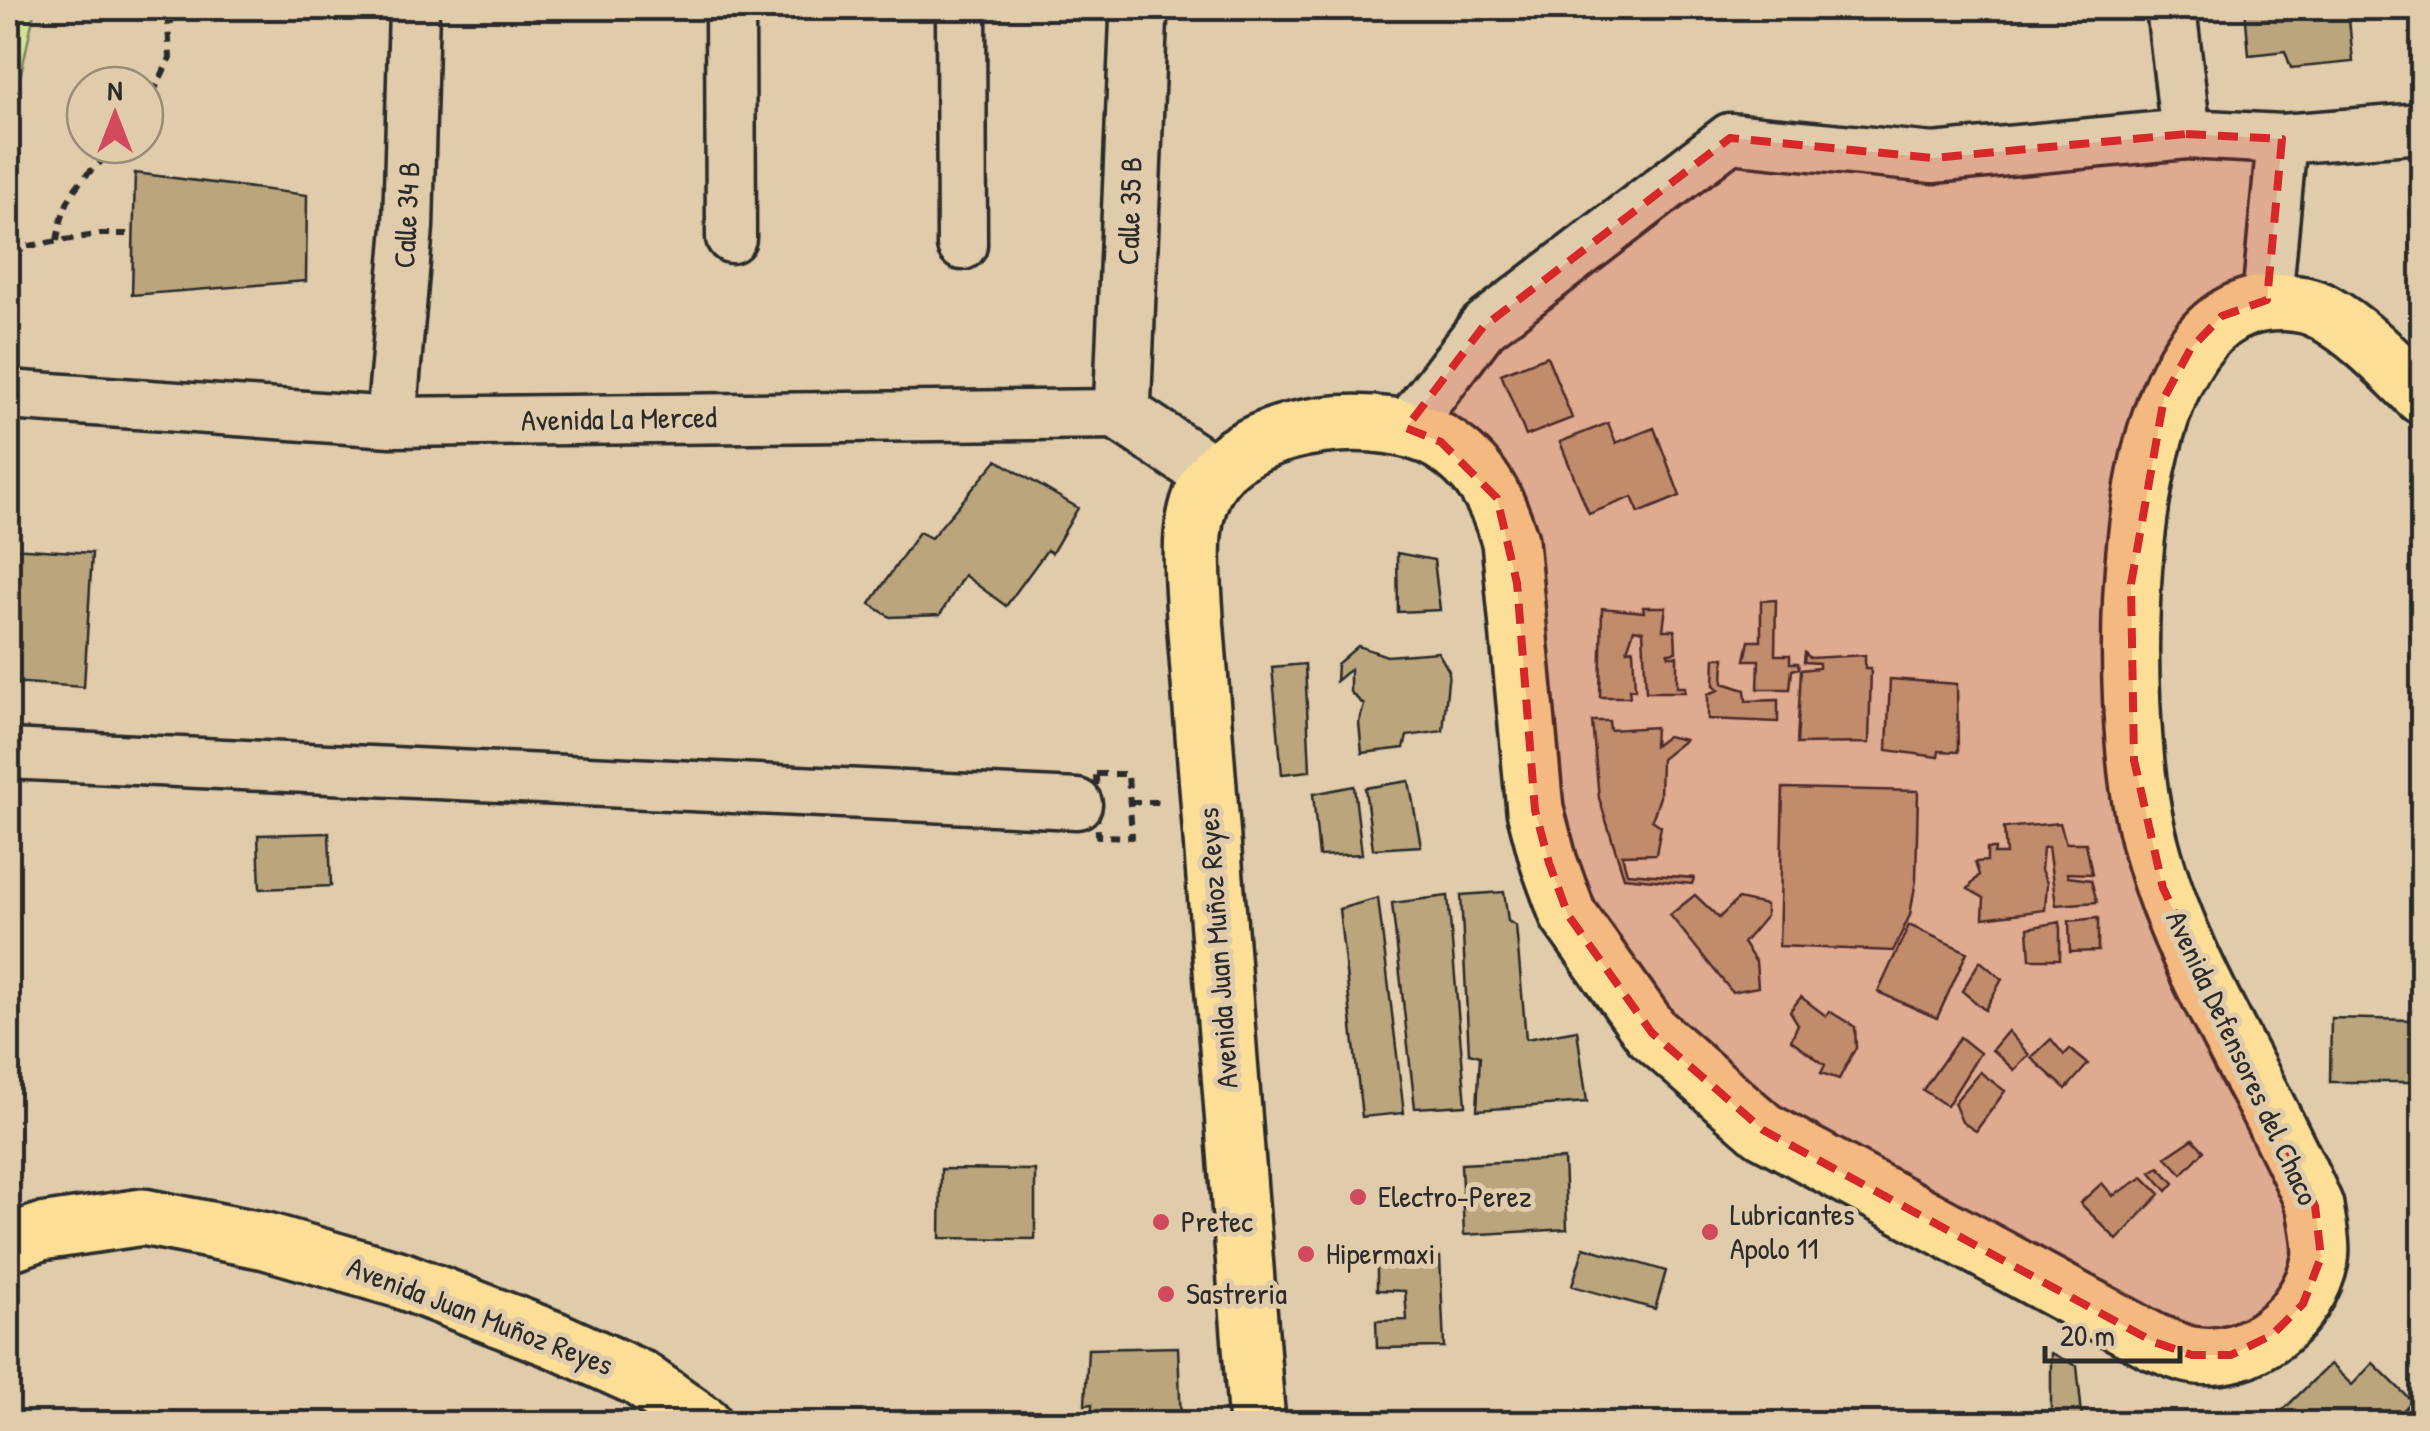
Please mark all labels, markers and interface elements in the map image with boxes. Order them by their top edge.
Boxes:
north arrow [65,65,165,165]
text: N [108,71,123,109]
street label: Calle 35 B [1107,156,1151,266]
street label: Calle 34 B [383,161,429,269]
street label: Avenida La Merced [521,396,717,440]
street label: Avenida Juan Muñoz Reyes [1187,806,1247,1090]
street label: Avenida Defensores del Chaco [2157,904,2329,1211]
place label: Electro-Perez [1378,1176,1532,1216]
marker: Electro-Perez [1347,1186,1369,1208]
place label: Lubricantes Apolo 11 [1730,1194,1855,1268]
place label: Pretec [1181,1201,1253,1241]
marker: Pretec [1150,1211,1172,1233]
marker: Lubricantes Apolo 11 [1699,1221,1721,1243]
place label: Hipermaxi [1326,1233,1435,1273]
marker: Hipermaxi [1295,1243,1317,1265]
street label: Avenida Juan Muñoz Reyes [342,1246,619,1384]
place label: Sastreria [1186,1273,1287,1313]
marker: Sastreria [1155,1283,1177,1305]
scale bar [2045,1301,2180,1363]
text: 20 m [2060,1315,2115,1355]

